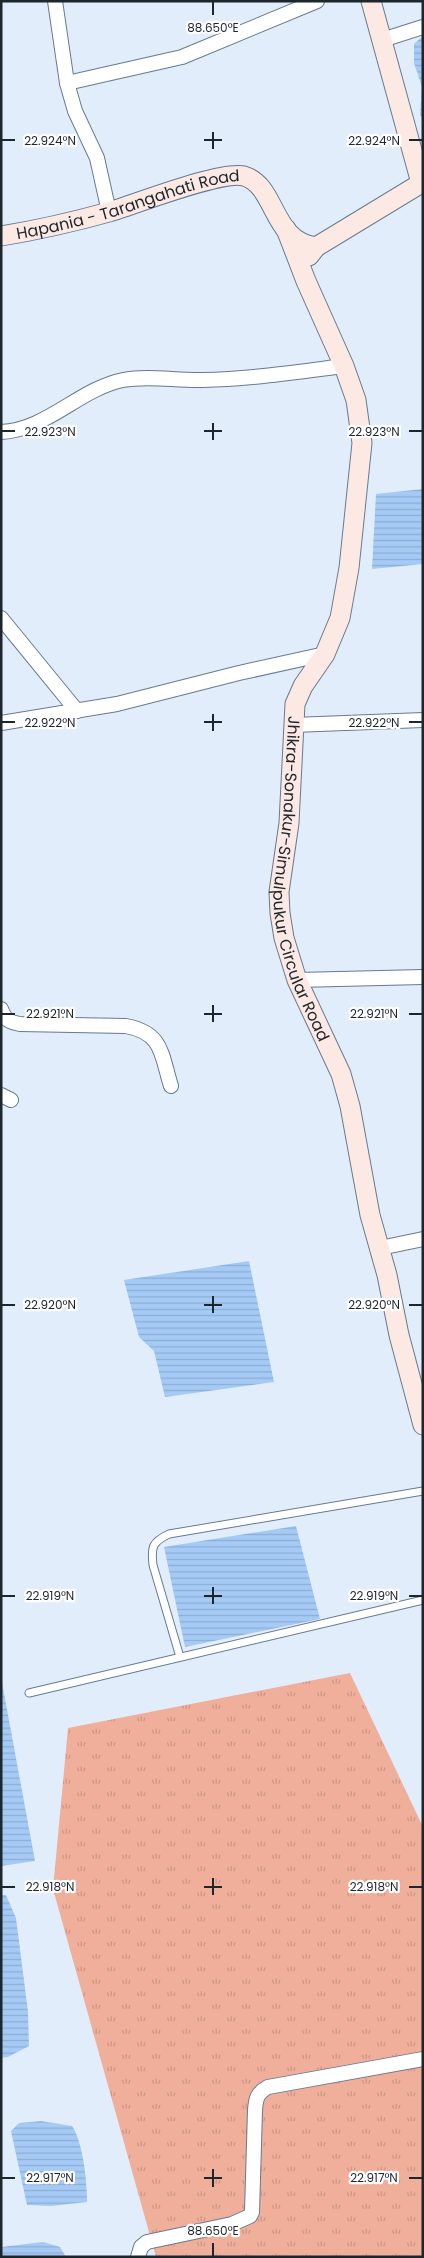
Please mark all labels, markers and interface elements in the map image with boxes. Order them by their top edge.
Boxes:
text: 88.650°E [187,19,239,36]
text: 22.924°N [24,132,76,149]
text: 22.924°N [348,132,400,149]
street label: Hapania - Tarangahati Road [14,164,240,245]
text: 22.923°N [24,423,76,440]
text: 22.923°N [348,423,400,440]
text: 22.922°N [24,714,76,731]
text: 22.922°N [348,714,400,731]
street label: Jhikra-Sonakur-Simulpukur Circular Road [267,715,335,1045]
text: 22.921°N [26,1005,74,1022]
text: 22.921°N [350,1005,398,1022]
text: 22.920°N [24,1296,76,1313]
text: 22.920°N [348,1296,400,1313]
text: 22.919°N [26,1587,74,1604]
text: 22.919°N [350,1587,398,1604]
text: 22.918°N [26,1878,74,1895]
text: 22.918°N [350,1878,398,1895]
text: 22.917°N [26,2169,74,2186]
text: 22.917°N [350,2169,398,2186]
text: 88.650°E [187,2222,239,2239]

